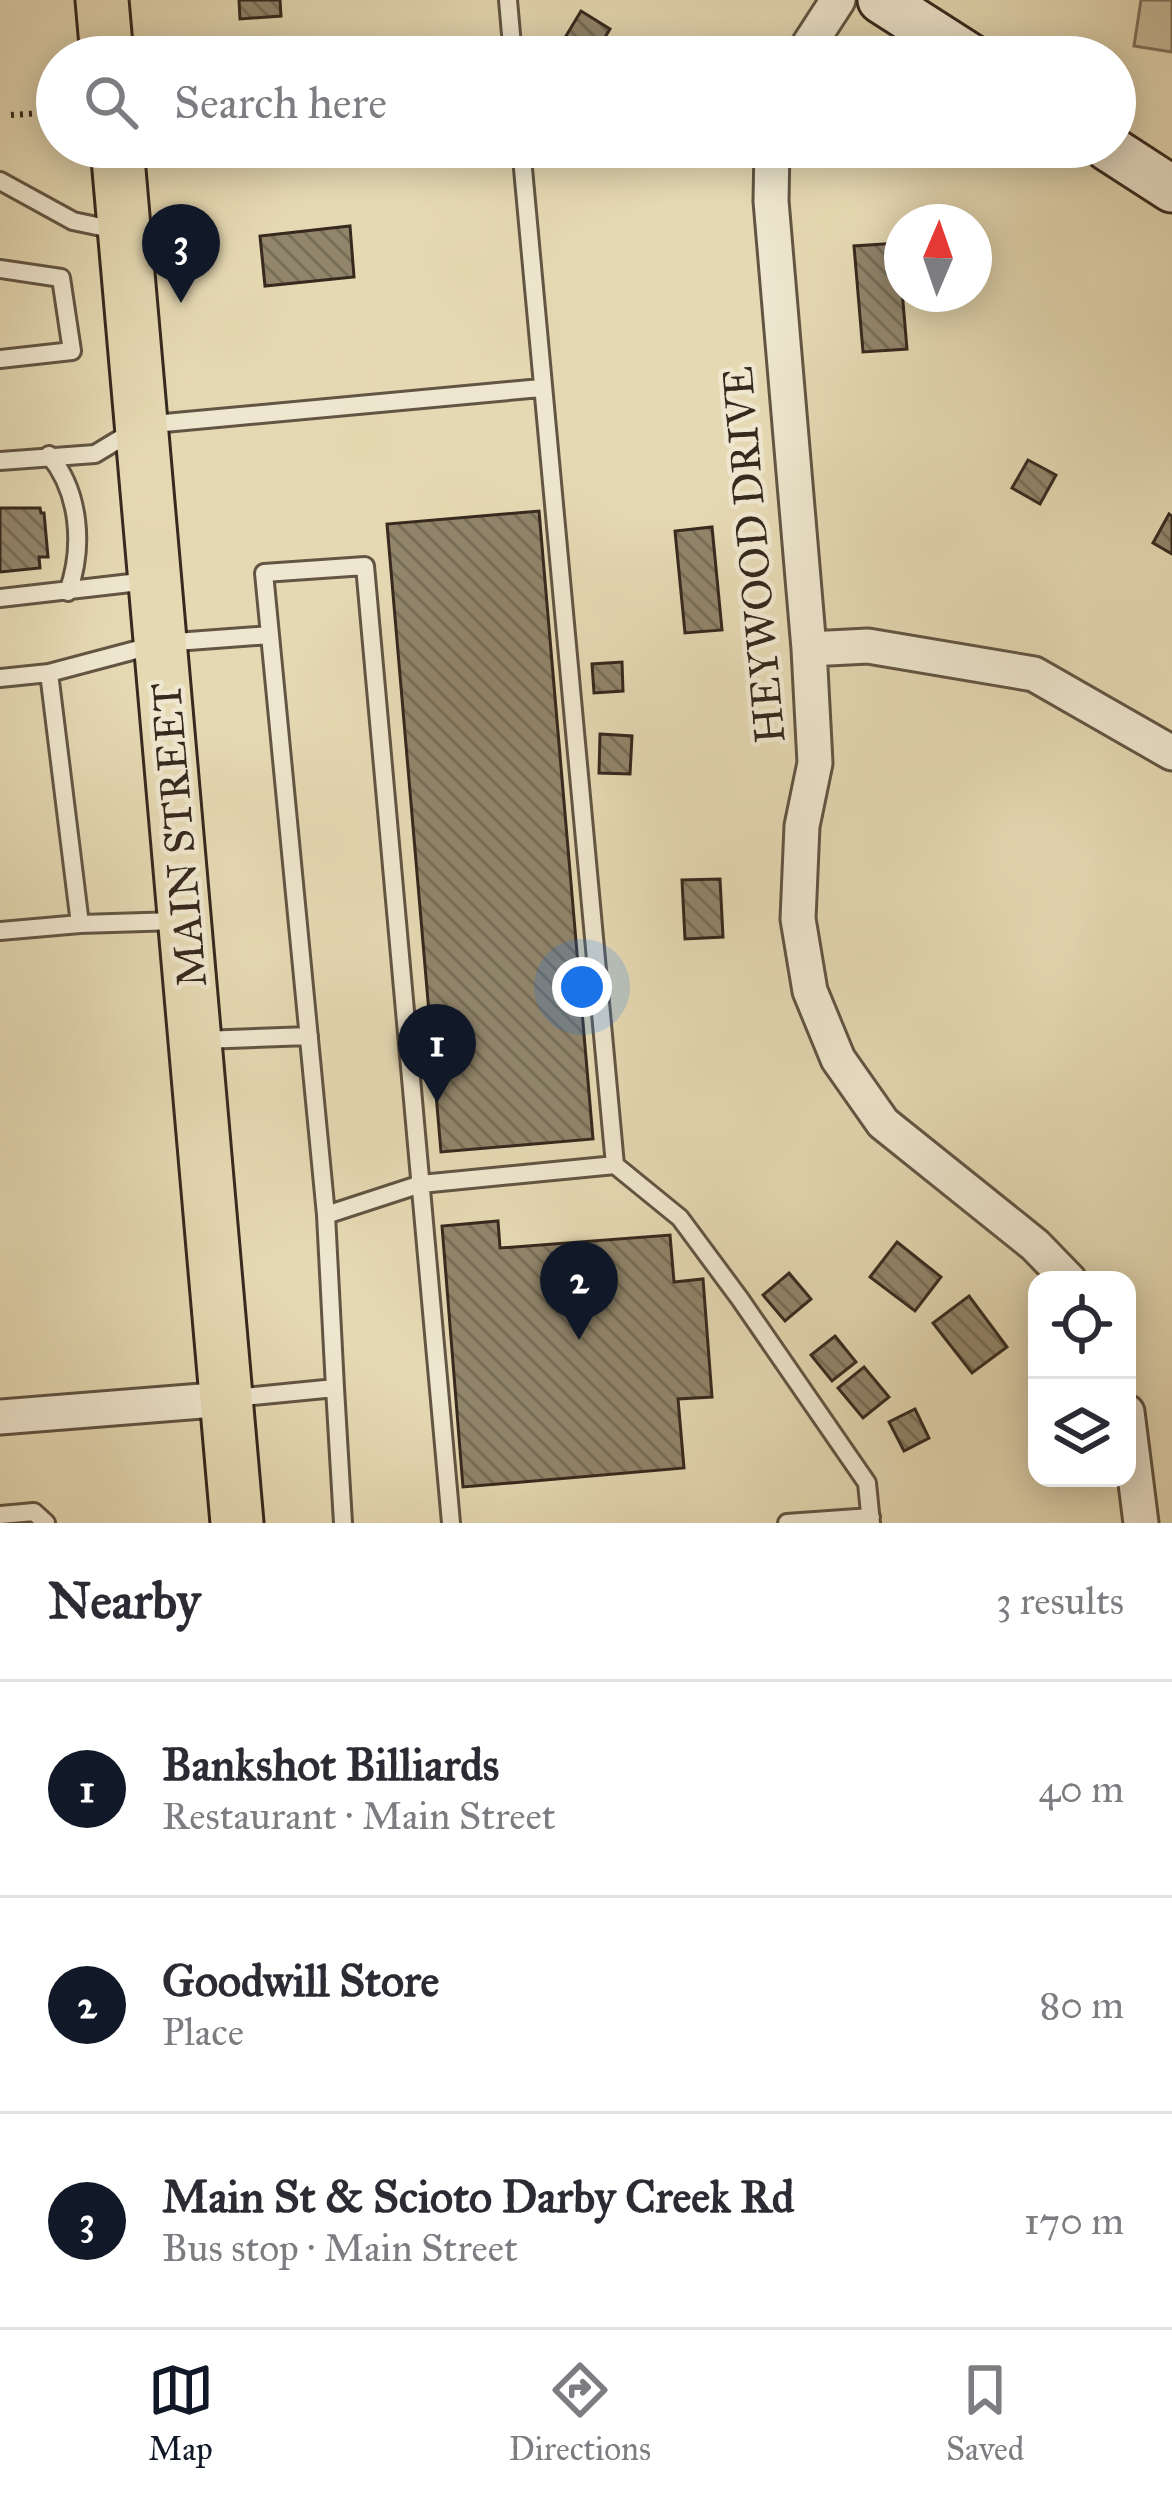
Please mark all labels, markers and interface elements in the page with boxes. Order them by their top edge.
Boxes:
search box [36,36,1136,168]
icon: search [78,69,144,135]
text: Search here [174,75,387,130]
pin: 3 [142,204,220,303]
north arrow [884,204,992,312]
street label: HEYWOOD DRIVE [712,364,796,746]
street label: MAIN STREET [140,680,218,989]
your location [552,957,612,1017]
pin: 1 [398,1004,476,1103]
pin: 2 [540,1241,618,1340]
map controls [1028,1271,1136,1487]
button: locate [1028,1271,1136,1379]
button: layers [1028,1379,1136,1487]
text: Nearby [48,1570,200,1632]
text: 3 results [996,1577,1124,1625]
text: Bankshot Billiards [162,1737,499,1792]
text: 1 [79,1765,95,1813]
text: 40 m [1038,1765,1124,1813]
text: Restaurant · Main Street [162,1792,556,1840]
text: Goodwill Store [162,1953,439,2008]
text: 2 [77,1981,97,2029]
text: 80 m [1039,1981,1124,2029]
text: Place [162,2008,244,2056]
text: Main St & Scioto Darby Creek Rd [162,2169,794,2224]
text: 3 [79,2197,95,2245]
text: 170 m [1024,2197,1124,2245]
text: Bus stop · Main Street [162,2224,518,2272]
tab: Map [148,2357,214,2469]
tab: Directions [509,2357,651,2469]
tab: Saved [946,2357,1024,2469]

